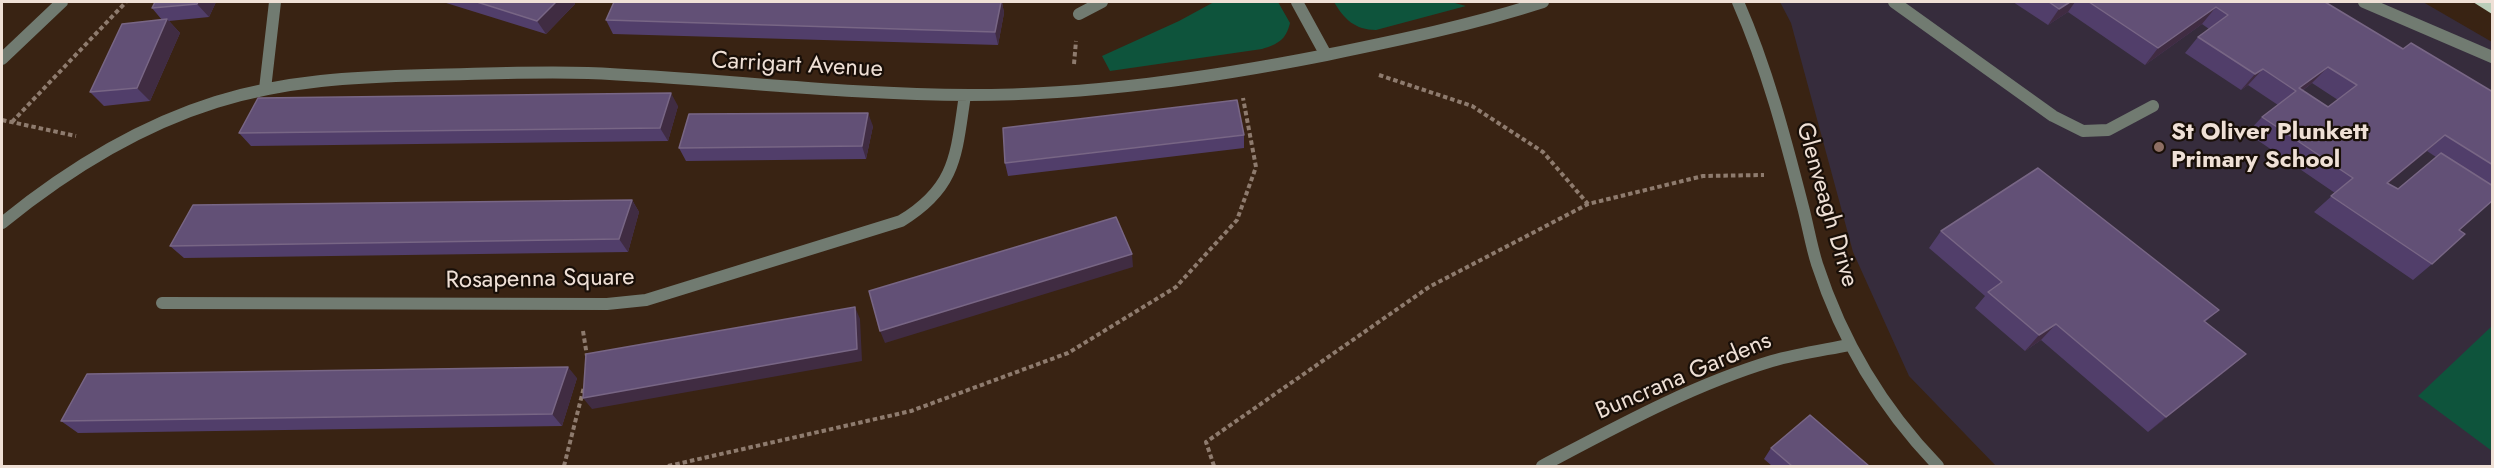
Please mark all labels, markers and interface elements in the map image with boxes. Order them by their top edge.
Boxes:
street label: Carrigart Avenue [710,47,884,85]
street label: Glenveagh Drive [1789,119,1863,291]
place label: St Oliver Plunkett Primary School [2171,119,2368,175]
marker: St Oliver Plunkett Primary School [2152,140,2166,154]
street label: Rosapenna Square [445,264,635,296]
street label: Buncrana Gardens [1592,327,1776,427]

